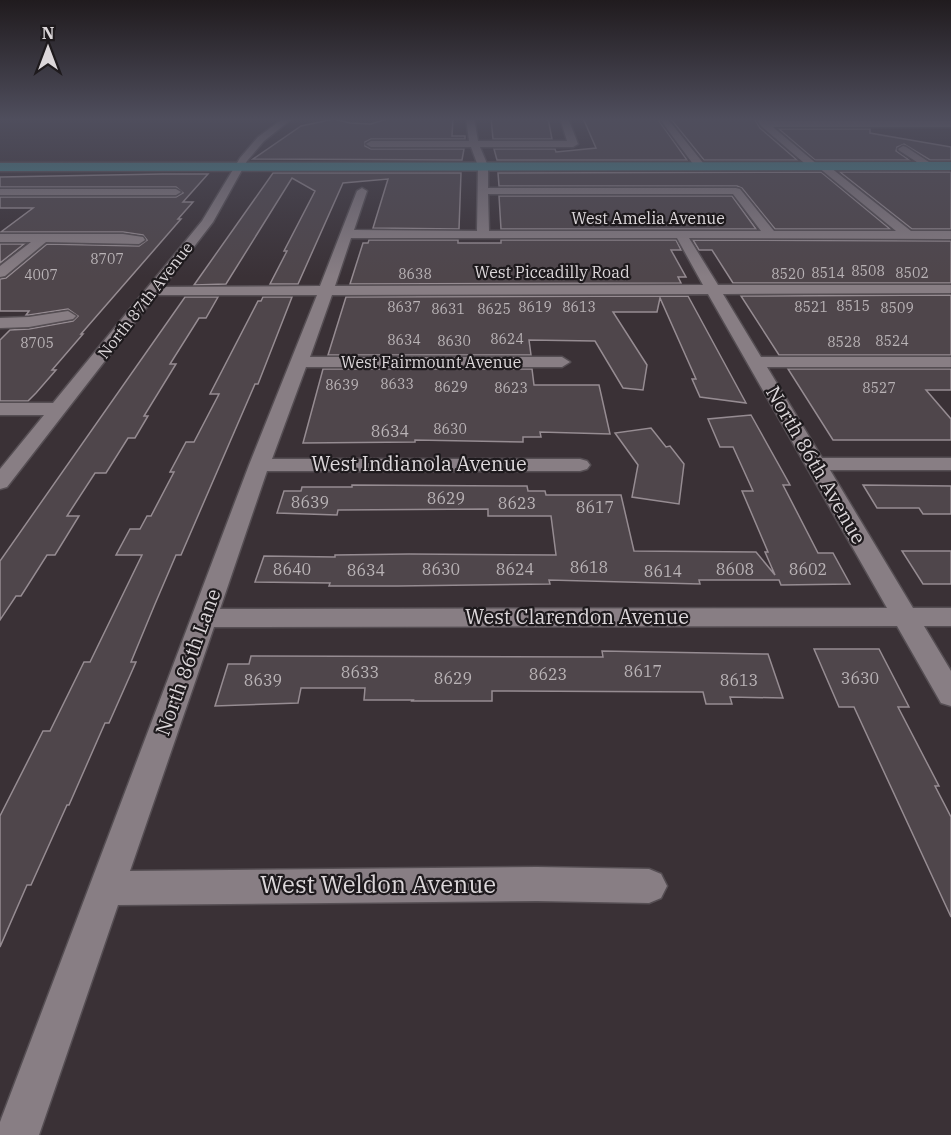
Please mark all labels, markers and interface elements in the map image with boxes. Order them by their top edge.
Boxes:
north arrow [18,18,78,78]
text: N [42,23,54,43]
street label: West Amelia Avenue [571,208,725,228]
street label: North 87th Avenue [93,238,197,362]
house number: 8707 [90,250,124,268]
street label: West Piccadilly Road [474,262,630,282]
house number: 8508 [851,262,885,280]
house number: 8514 [811,264,845,282]
house number: 8502 [895,264,929,282]
house number: 8638 [398,265,432,283]
house number: 8520 [771,265,805,283]
house number: 4007 [24,266,58,284]
house number: 8515 [836,297,870,315]
house number: 8637 [387,298,421,316]
house number: 8619 [518,298,552,316]
house number: 8613 [562,298,596,316]
house number: 8521 [794,298,828,316]
house number: 8509 [880,299,914,317]
house number: 8631 [431,300,465,318]
house number: 8625 [477,300,511,318]
house number: 8624 [490,330,524,348]
house number: 8634 [387,331,421,349]
house number: 8630 [437,332,471,350]
house number: 8524 [875,332,909,350]
house number: 8528 [827,333,861,351]
house number: 8705 [20,334,54,352]
street label: West Fairmount Avenue [341,352,521,372]
house number: 8633 [380,375,414,393]
house number: 8639 [325,376,359,394]
house number: 8629 [434,378,468,396]
house number: 8623 [494,379,528,397]
house number: 8527 [862,379,896,397]
street label: North 86th Avenue [760,381,873,549]
house number: 8630 [433,420,467,438]
house number: 8634 [371,421,409,441]
street label: West Indianola Avenue [311,450,527,477]
house number: 8629 [427,488,465,508]
house number: 8639 [291,492,329,512]
house number: 8623 [498,493,536,513]
house number: 8617 [576,497,614,517]
house number: 8618 [570,557,608,577]
house number: 8640 [273,559,311,579]
house number: 8630 [422,559,460,579]
house number: 8624 [496,559,534,579]
house number: 8608 [716,559,754,579]
house number: 8602 [789,559,827,579]
house number: 8634 [347,560,385,580]
house number: 8614 [644,561,682,581]
street label: North 86th Lane [148,585,227,739]
street label: West Clarendon Avenue [465,603,689,630]
house number: 8617 [624,661,662,681]
house number: 8633 [341,662,379,682]
house number: 8623 [529,664,567,684]
house number: 8629 [434,668,472,688]
house number: 3630 [841,668,879,688]
house number: 8639 [244,670,282,690]
house number: 8613 [720,670,758,690]
street label: West Weldon Avenue [260,868,496,900]

